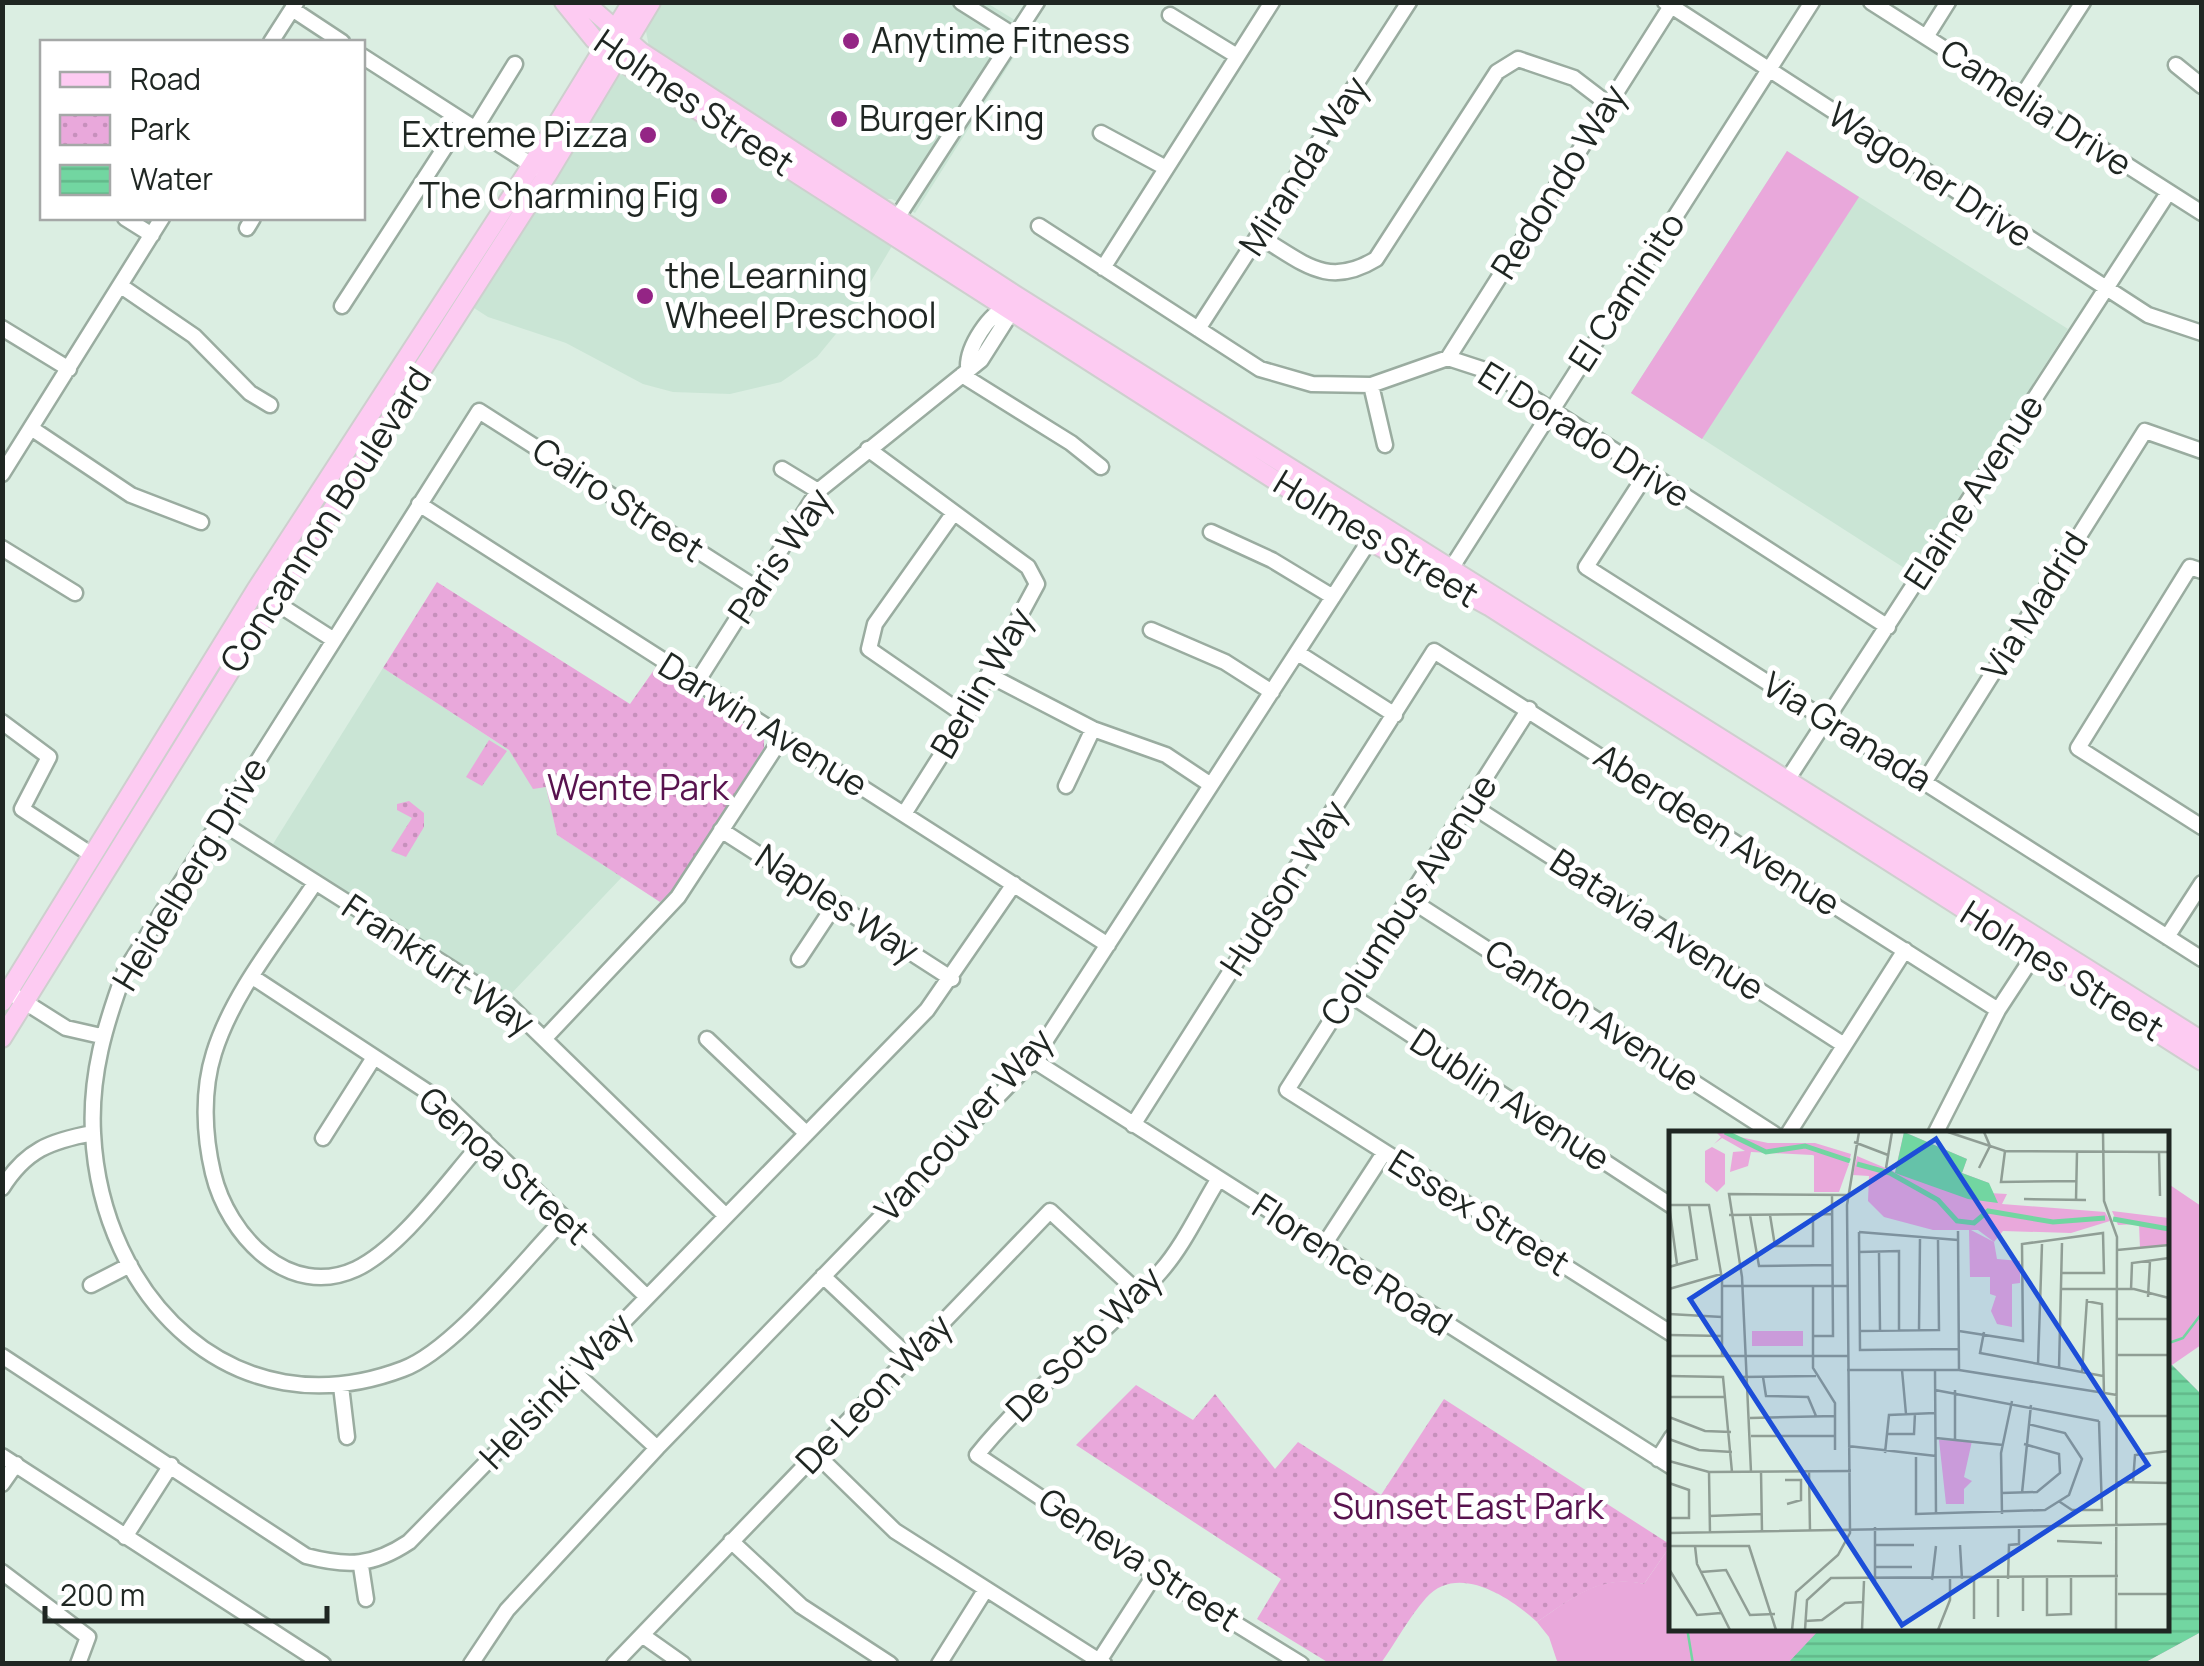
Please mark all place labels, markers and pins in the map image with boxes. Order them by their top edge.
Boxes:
place label: Anytime Fitness [871,16,1130,64]
marker: Anytime Fitness [840,30,862,52]
place label: Burger King [859,94,1044,142]
marker: Burger King [828,108,850,130]
place label: Extreme Pizza [402,110,628,158]
marker: Extreme Pizza [637,124,659,146]
place label: The Charming Fig [419,171,699,219]
marker: The Charming Fig [708,185,730,207]
place label: the Learning Wheel Preschool [665,251,937,339]
marker: the Learning Wheel Preschool [634,285,656,307]

